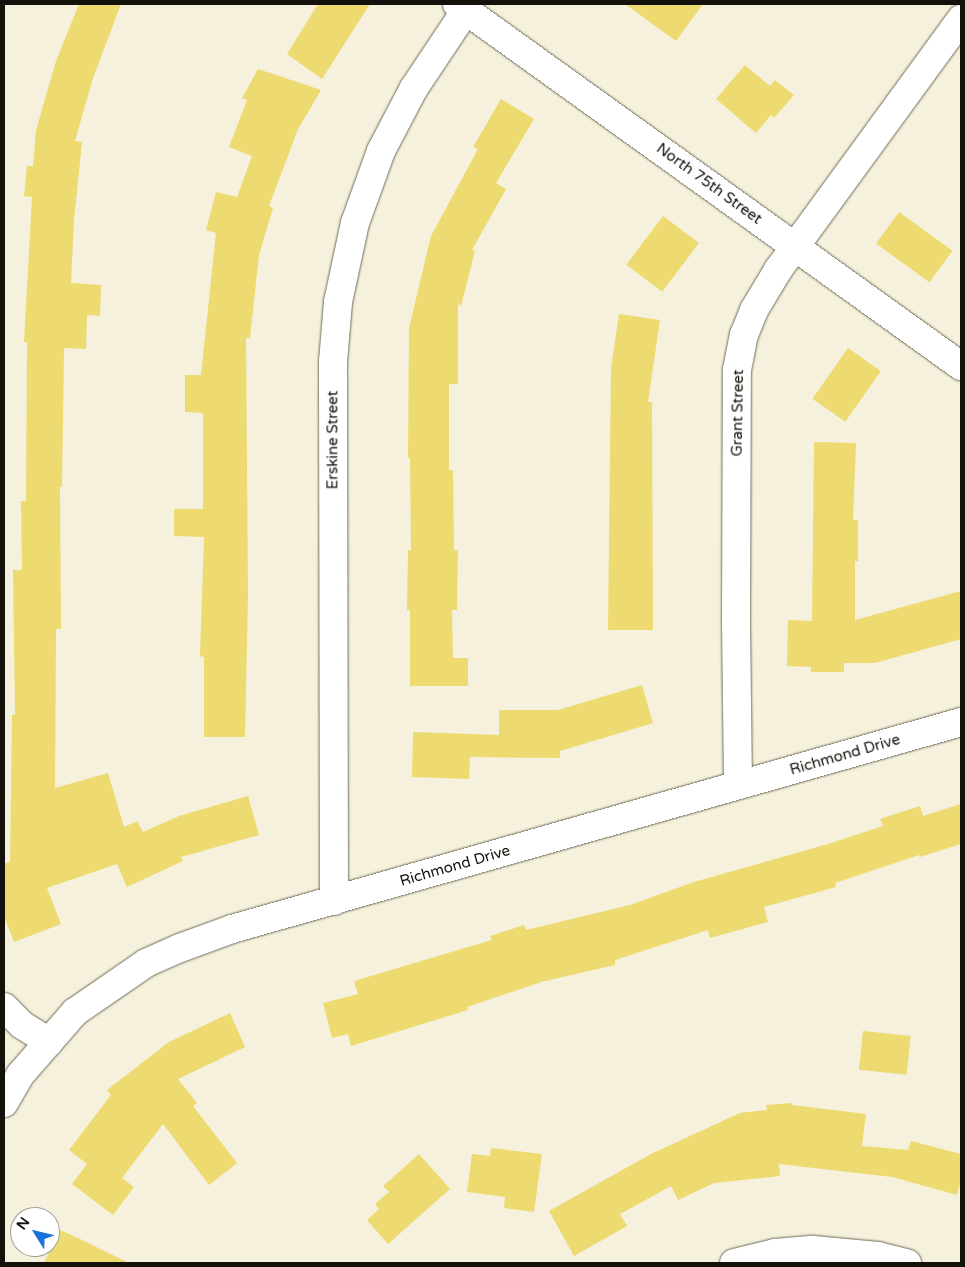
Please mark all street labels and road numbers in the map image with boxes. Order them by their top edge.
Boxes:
street label: North 75th Street [653,140,765,228]
street label: Grant Street [728,369,748,457]
street label: Erskine Street [324,391,342,489]
street label: Richmond Drive [788,731,902,779]
street label: Richmond Drive [398,842,512,890]

